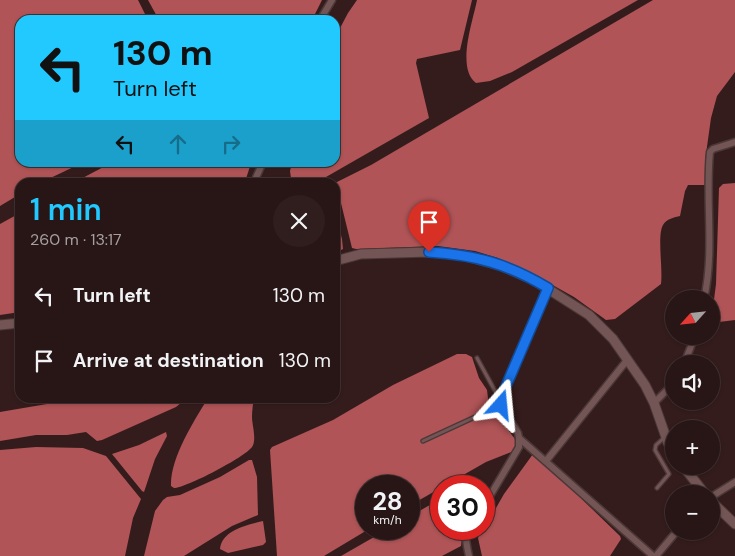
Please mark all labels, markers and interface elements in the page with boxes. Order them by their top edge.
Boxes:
text: 130 m [113,30,213,76]
icon: left [30,35,95,100]
text: Turn left [113,74,197,103]
icon: left [111,130,139,158]
icon: ahead [164,130,192,158]
icon: right [217,130,245,158]
text: 1 min [30,190,102,229]
button: close [273,195,325,247]
pin [408,201,450,252]
icon: arrive [415,208,443,236]
text: 260 m · 13:17 [30,229,122,250]
icon: left [30,282,58,310]
text: Turn left [73,283,151,308]
text: 130 m [273,283,325,308]
north arrow [665,290,720,345]
map controls [665,290,720,540]
icon: arrive [30,347,58,375]
text: Arrive at destination [73,348,264,373]
text: 130 m [279,348,331,373]
button: sound [665,355,720,410]
position arrow [474,378,526,430]
button: + [665,420,720,475]
speed limit sign: 30 [430,475,495,540]
text: 28 [372,485,403,518]
button: − [665,485,720,540]
text: km/h [373,512,402,528]

